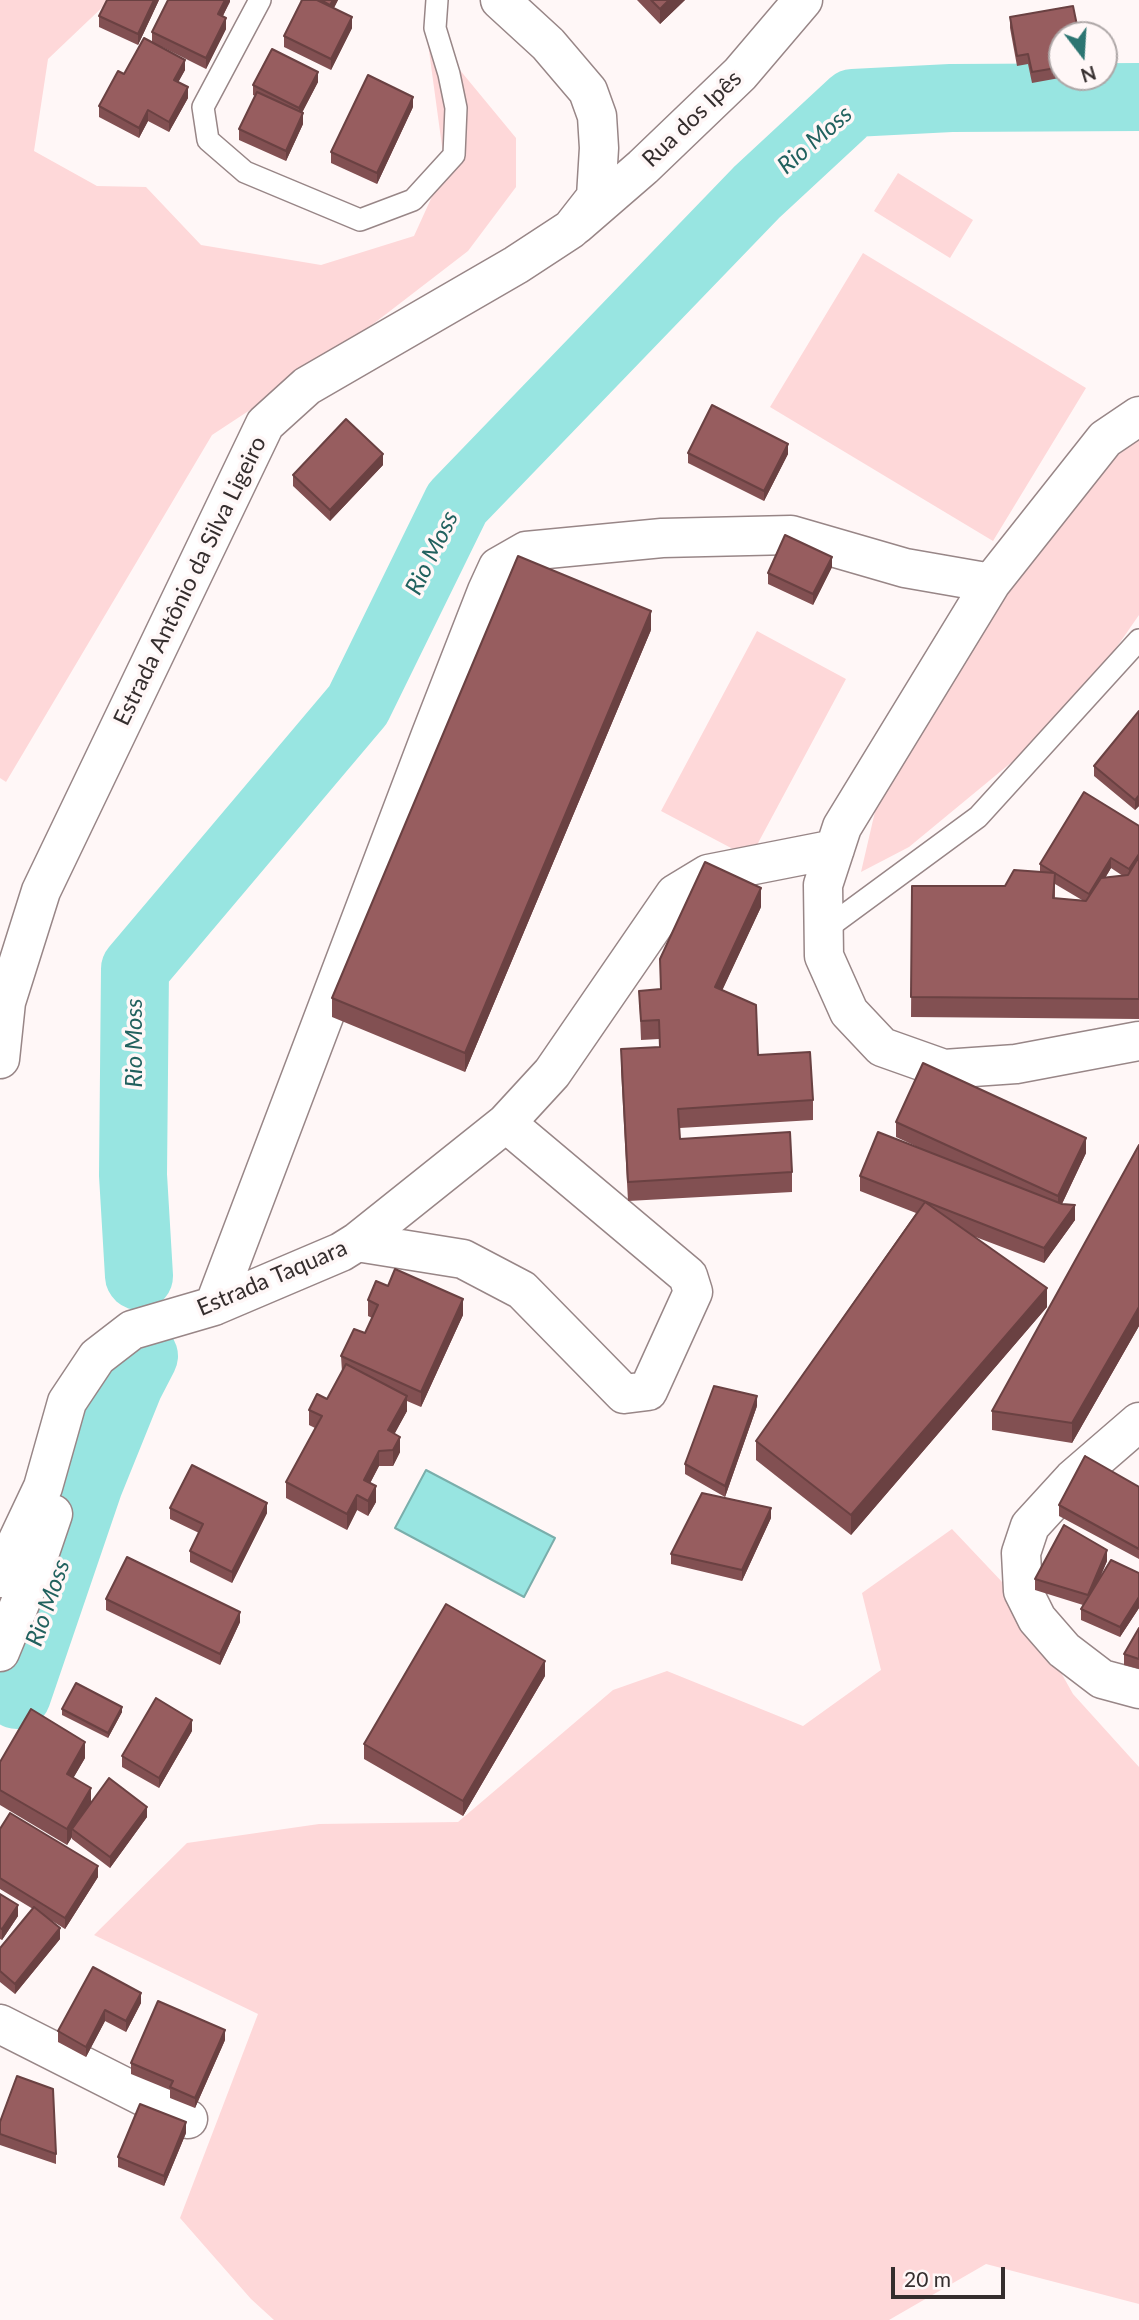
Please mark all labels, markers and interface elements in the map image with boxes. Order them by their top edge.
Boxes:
north arrow [1048,21,1118,91]
text: N [1078,62,1099,88]
street label: Rua dos Ipês [637,65,747,173]
water label: Rio Moss [772,100,858,180]
street label: Estrada Antônio da Silva Ligeiro [108,432,272,730]
water label: Rio Moss [399,507,465,599]
water label: Rio Moss [120,998,148,1088]
street label: Estrada Taquara [193,1234,351,1322]
water label: Rio Moss [20,1556,76,1650]
scale bar [894,2254,1008,2298]
text: 20 m [904,2266,951,2291]

